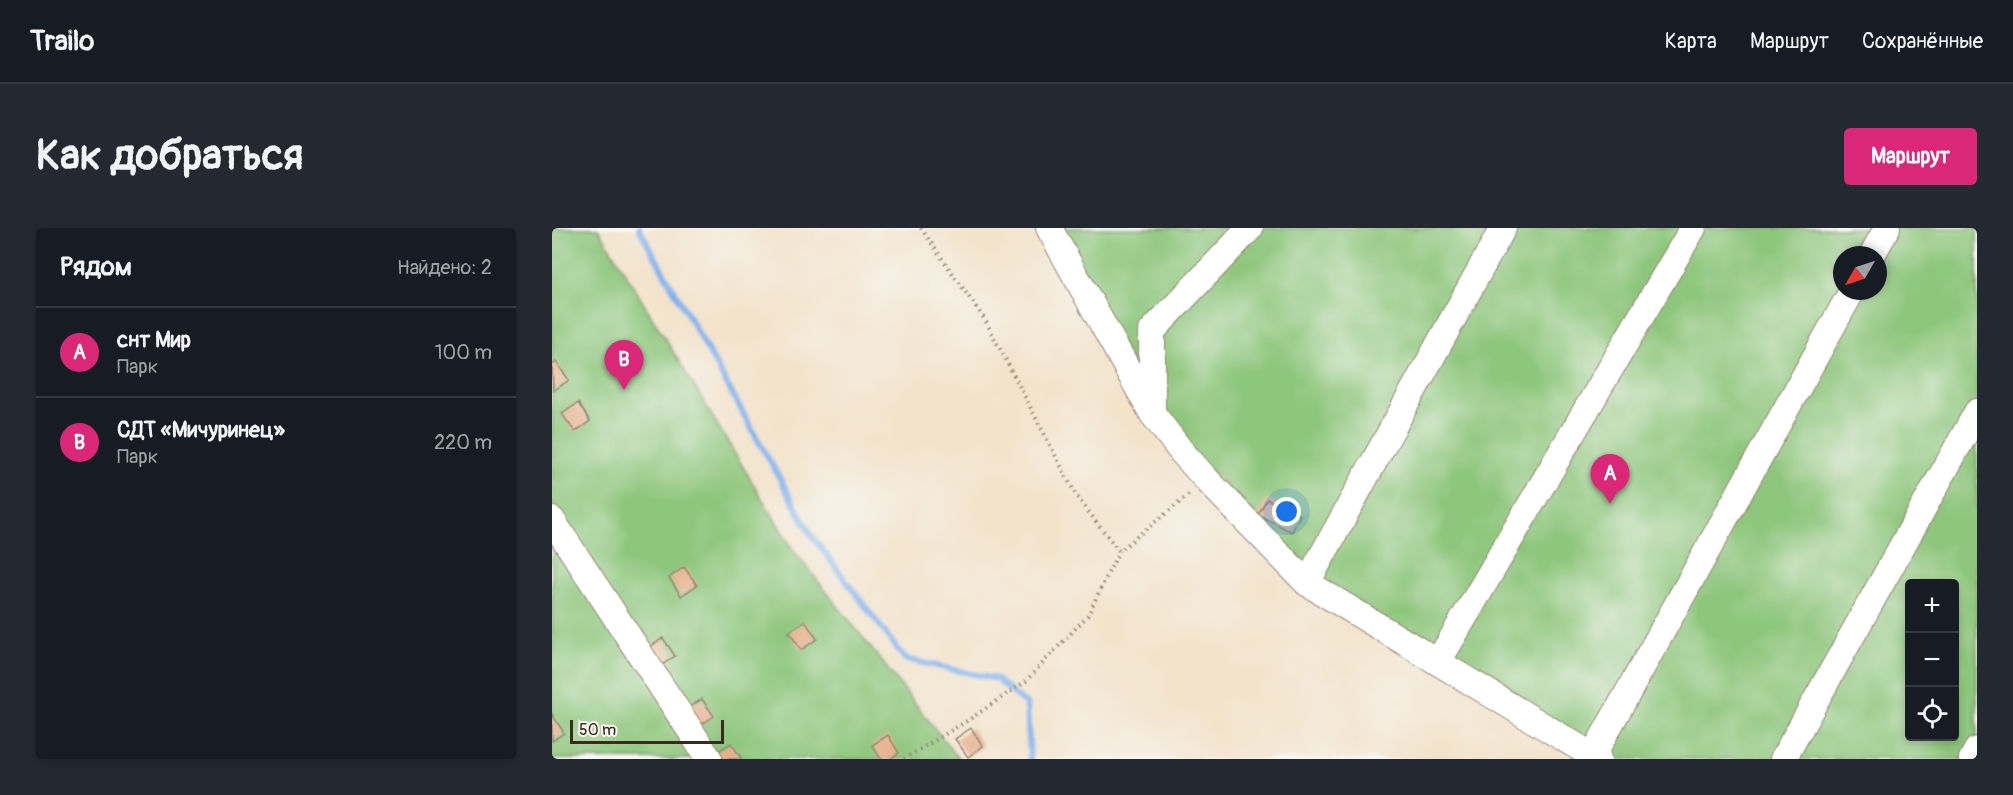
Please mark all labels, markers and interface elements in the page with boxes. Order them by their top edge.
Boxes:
text: Trailo [30,24,94,59]
text: Карта [1665,28,1717,55]
text: Маршрут [1750,28,1829,55]
text: Сохранённые [1862,28,1983,55]
button: Маршрут [1844,128,1977,185]
text: Как добраться [36,130,303,182]
north arrow [1833,246,1887,300]
text: Рядом [60,251,132,283]
text: Найдено: 2 [397,255,492,280]
text: снт Мир [117,326,191,354]
text: A [73,340,86,365]
text: 100 m [435,340,492,365]
pin: B [604,340,644,390]
text: Парк [117,354,158,379]
text: СДТ «Мичуринец» [117,416,285,444]
text: B [74,430,85,455]
text: 220 m [434,430,492,455]
text: Парк [117,444,158,469]
pin: A [1590,454,1630,504]
your location [1272,497,1301,526]
map controls [1905,579,1959,741]
button: + [1905,579,1959,633]
button: − [1905,633,1959,687]
button: locate [1905,687,1959,741]
scale bar [570,717,724,744]
text: 50 m [579,720,616,740]

